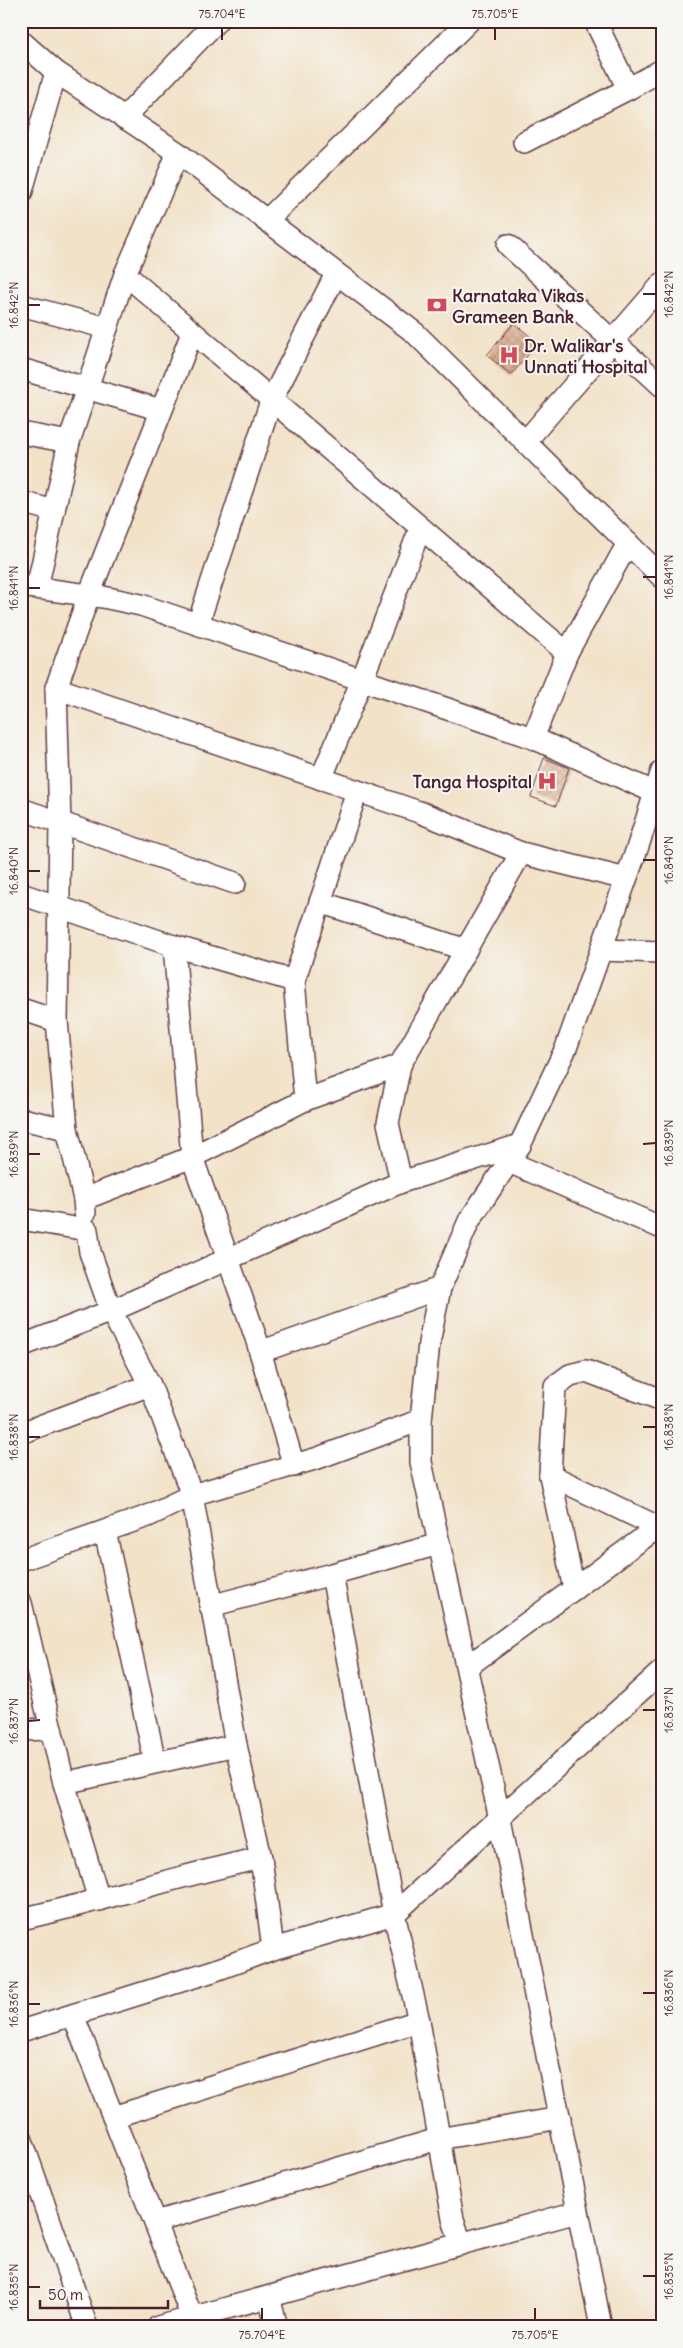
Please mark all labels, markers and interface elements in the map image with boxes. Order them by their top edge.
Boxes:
text: 75.704°E [198,6,246,21]
text: 75.705°E [471,6,519,21]
text: 16.842°N [661,271,676,317]
text: 16.842°N [6,282,21,328]
place label: Karnataka Vikas Grameen Bank [452,284,584,328]
bank icon: Karnataka Vikas Grameen Bank [426,294,448,316]
place label: Dr. Walikar's Unnati Hospital [524,334,648,378]
hospital icon: Dr. Walikar's Unnati Hospital [498,344,520,366]
text: 16.841°N [661,555,676,599]
text: 16.841°N [6,566,21,610]
place label: Tanga Hospital [413,770,532,793]
hospital icon: Tanga Hospital [536,770,558,792]
text: 16.840°N [661,836,676,884]
text: 16.840°N [6,847,21,895]
text: 16.839°N [661,1119,676,1167]
text: 16.839°N [6,1130,21,1178]
text: 16.838°N [661,1403,676,1451]
text: 16.838°N [6,1413,21,1461]
text: 16.837°N [661,1687,676,1733]
text: 16.837°N [6,1698,21,1744]
text: 16.836°N [661,1969,676,2017]
text: 16.836°N [6,1980,21,2028]
text: 16.835°N [661,2252,676,2300]
text: 16.835°N [6,2263,21,2311]
scale bar [40,2278,168,2310]
text: 50 m [48,2285,83,2304]
text: 75.704°E [238,2327,286,2342]
text: 75.705°E [511,2327,559,2342]

